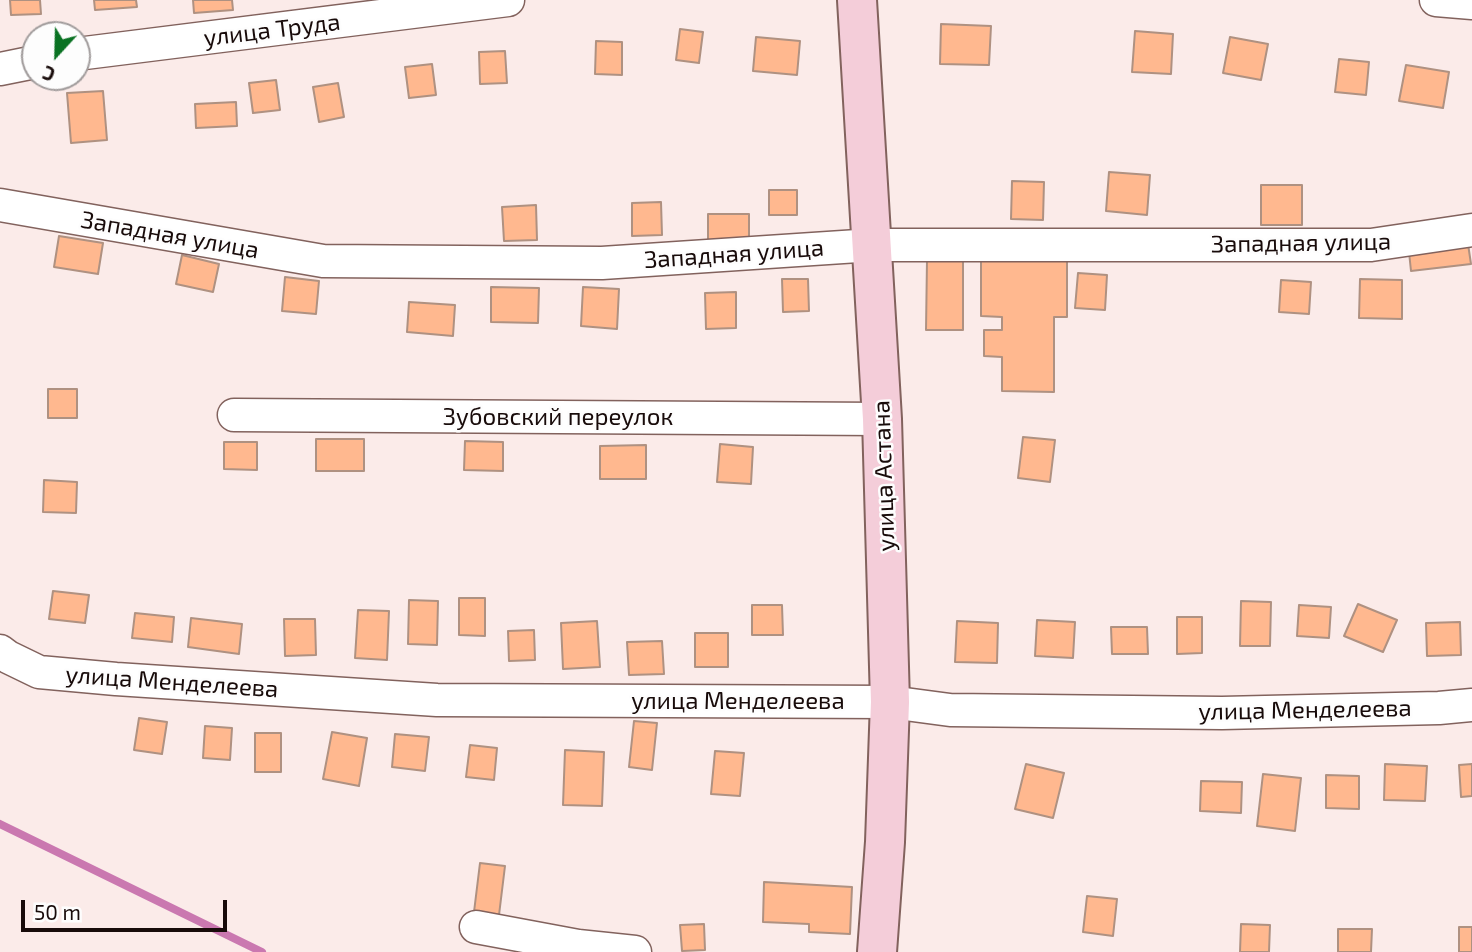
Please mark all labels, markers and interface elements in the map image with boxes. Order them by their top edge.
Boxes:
street label: улица Труда [202,7,342,53]
north arrow [21,21,91,91]
text: С [39,61,58,87]
street label: Западная улица [79,205,261,265]
street label: Западная улица [1211,227,1391,259]
street label: Западная улица [643,233,825,275]
street label: улица Астана [867,400,901,552]
street label: Зубовский переулок [443,403,673,431]
street label: улица Менделеева [65,660,279,704]
street label: улица Менделеева [631,687,845,715]
street label: улица Менделеева [1198,694,1412,726]
scale bar [24,886,231,930]
text: 50 m [34,899,81,924]

